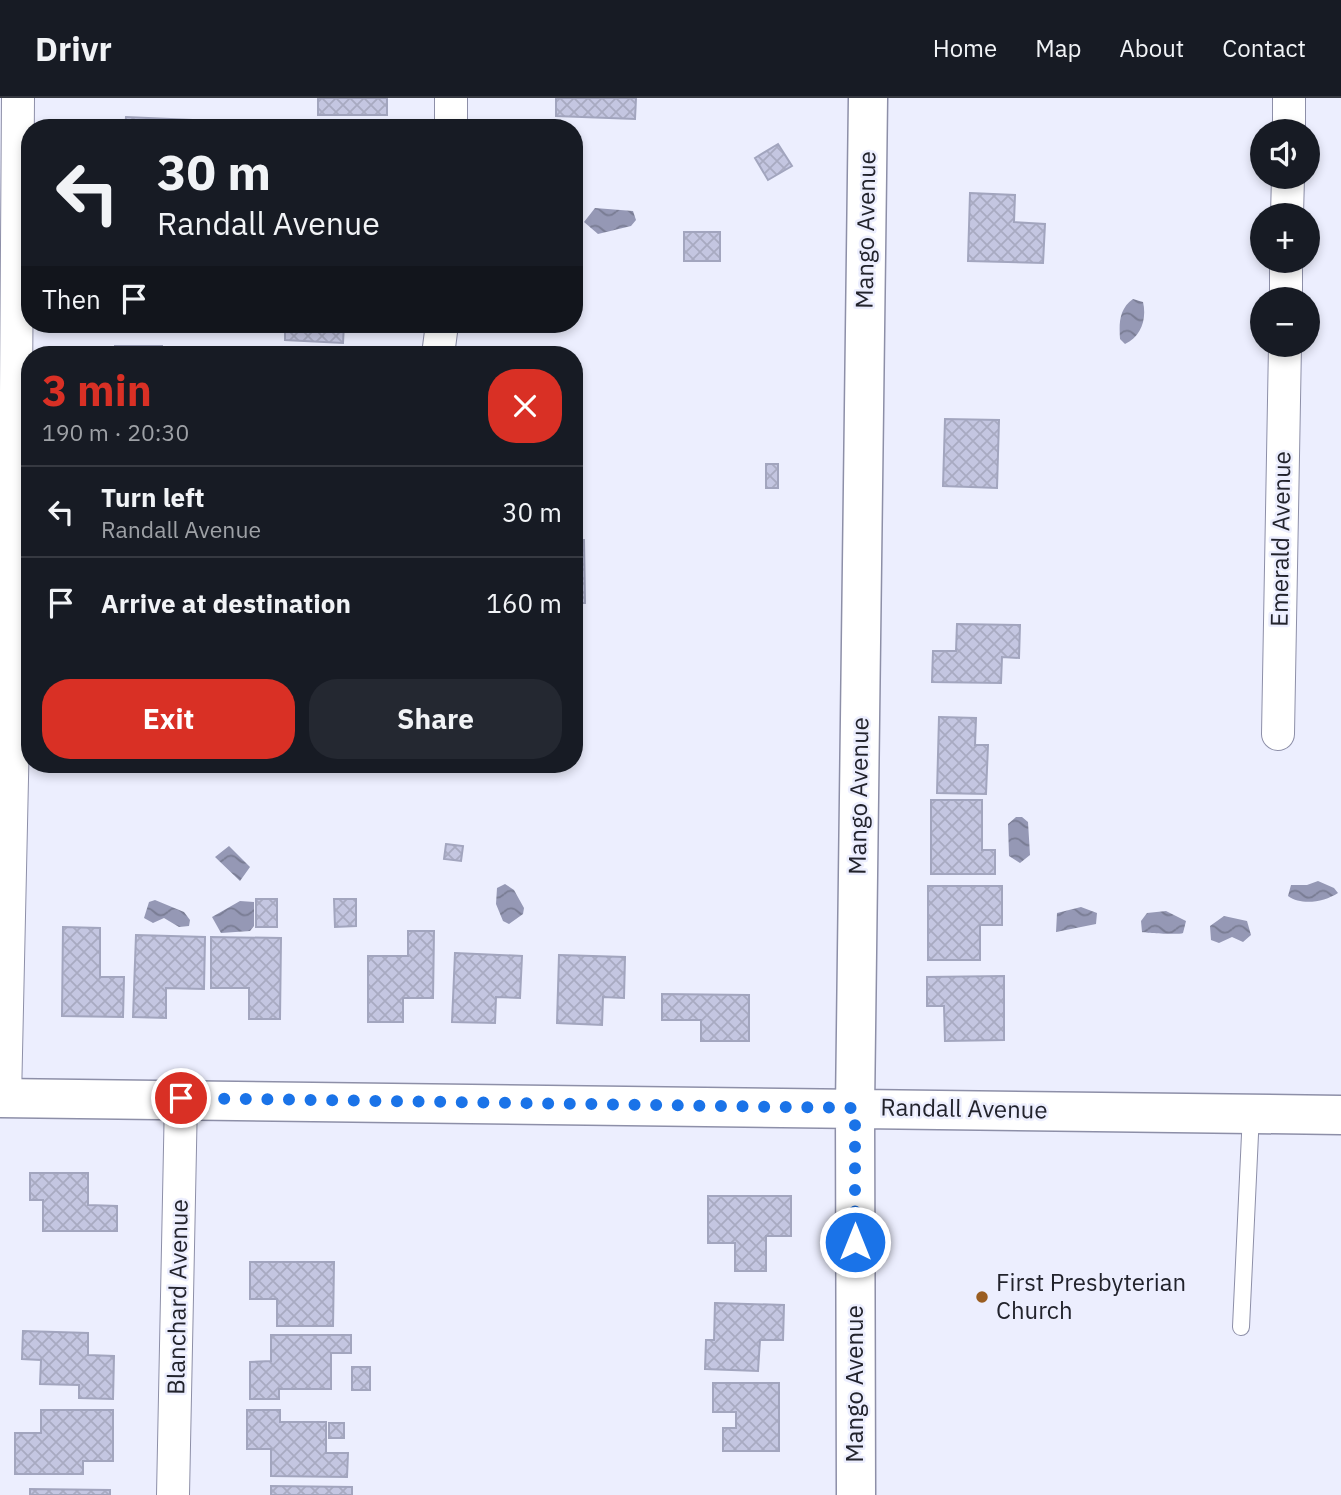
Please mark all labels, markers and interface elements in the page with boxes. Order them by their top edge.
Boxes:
text: Drivr [35,27,112,70]
text: Home [933,32,997,64]
text: Map [1035,32,1081,64]
text: About [1119,32,1184,64]
text: Contact [1222,32,1306,64]
map controls [1250,119,1320,357]
button: sound [1250,119,1320,189]
text: 30 m [157,140,271,203]
icon: left [42,147,133,238]
street label: Mango Avenue [848,151,882,309]
text: Randall Avenue [157,202,380,244]
button: + [1250,203,1320,273]
icon: arrive [115,280,153,318]
text: Then [42,282,101,316]
button: − [1250,287,1320,357]
text: 3 min [42,363,152,418]
button: close [488,369,562,443]
text: 190 m · 20:30 [42,417,189,447]
street label: Emerald Avenue [1262,451,1298,627]
text: Turn left [101,480,204,514]
icon: left [42,493,80,531]
text: 30 m [502,495,562,529]
text: Randall Avenue [101,514,261,544]
icon: arrive [42,584,80,622]
text: Arrive at destination [101,586,351,620]
text: 160 m [486,586,562,620]
button: Exit [42,679,295,759]
button: Share [309,679,562,759]
street label: Mango Avenue [841,717,875,875]
pin [151,1068,211,1128]
icon: arrive [162,1079,200,1117]
street label: Randall Avenue [880,1091,1048,1125]
street label: Blanchard Avenue [159,1199,195,1395]
position arrow [818,1205,892,1279]
place label: First Presbyterian Church [996,1266,1186,1326]
marker: First Presbyterian Church [974,1289,990,1305]
street label: Mango Avenue [838,1305,870,1463]

